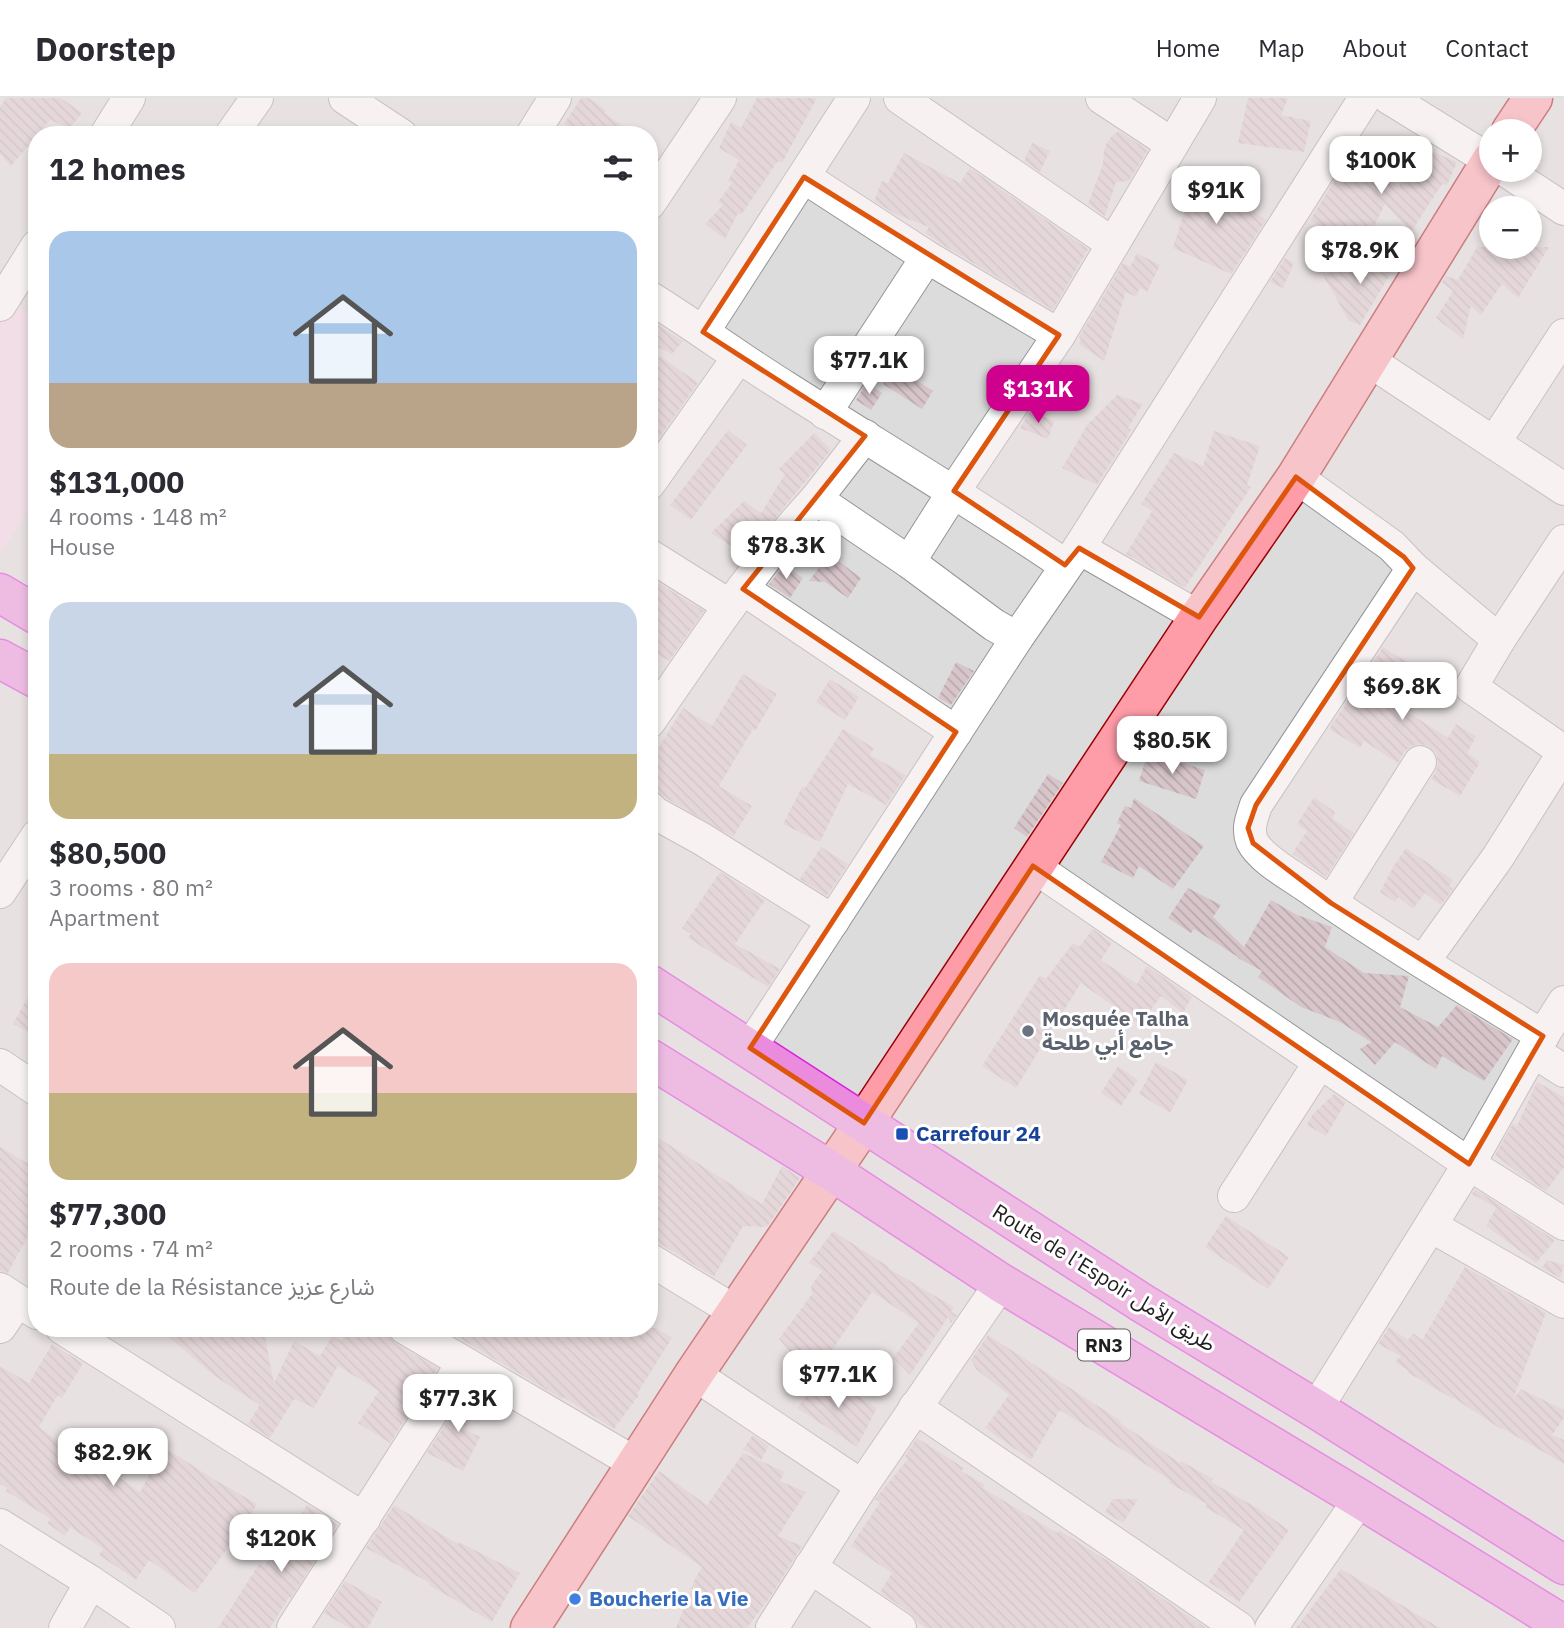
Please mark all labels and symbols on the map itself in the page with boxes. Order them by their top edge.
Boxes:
pin: $100K [1332,136,1430,196]
pin: $91K [1175,166,1257,226]
pin: $78.9K [1303,226,1417,286]
pin: $77.1K [812,336,926,396]
pin: $131K [989,366,1087,425]
pin: $78.3K [729,522,843,581]
pin: $69.8K [1345,662,1459,722]
pin: $80.5K [1115,716,1229,776]
place label: Mosquée Talha جامع أبي طلحة [1042,1004,1189,1060]
marker: Mosquée Talha جامع أبي طلحة [1020,1023,1036,1039]
place label: Carrefour 24 [916,1119,1041,1147]
marker: Carrefour 24 [894,1126,910,1142]
street label: Route de l’Espoir طريق الأمل [988,1197,1222,1358]
road number: RN3 [1078,1330,1130,1360]
pin: $77.1K [781,1350,895,1410]
pin: $77.3K [401,1374,515,1434]
pin: $82.9K [56,1428,170,1488]
pin: $120K [232,1514,330,1574]
place label: Boucherie la Vie [589,1584,749,1612]
marker: Boucherie la Vie [567,1591,583,1607]

